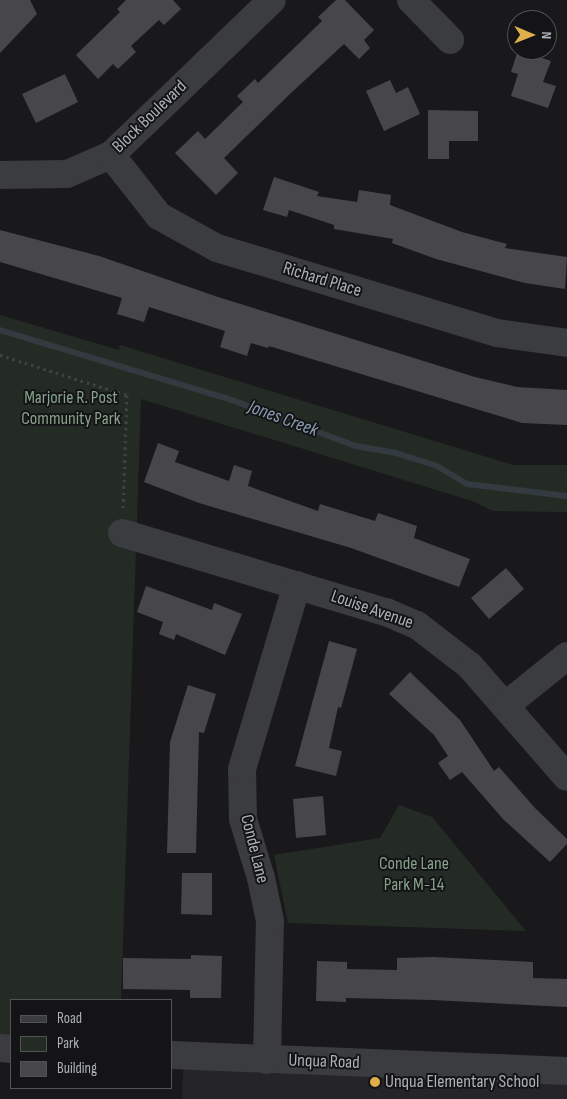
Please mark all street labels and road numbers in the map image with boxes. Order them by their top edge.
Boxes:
street label: Block Boulevard [108,76,192,158]
street label: Richard Place [280,258,364,302]
street label: Louise Avenue [328,586,416,634]
street label: Conde Lane [235,812,273,886]
street label: Unqua Road [288,1050,360,1074]

